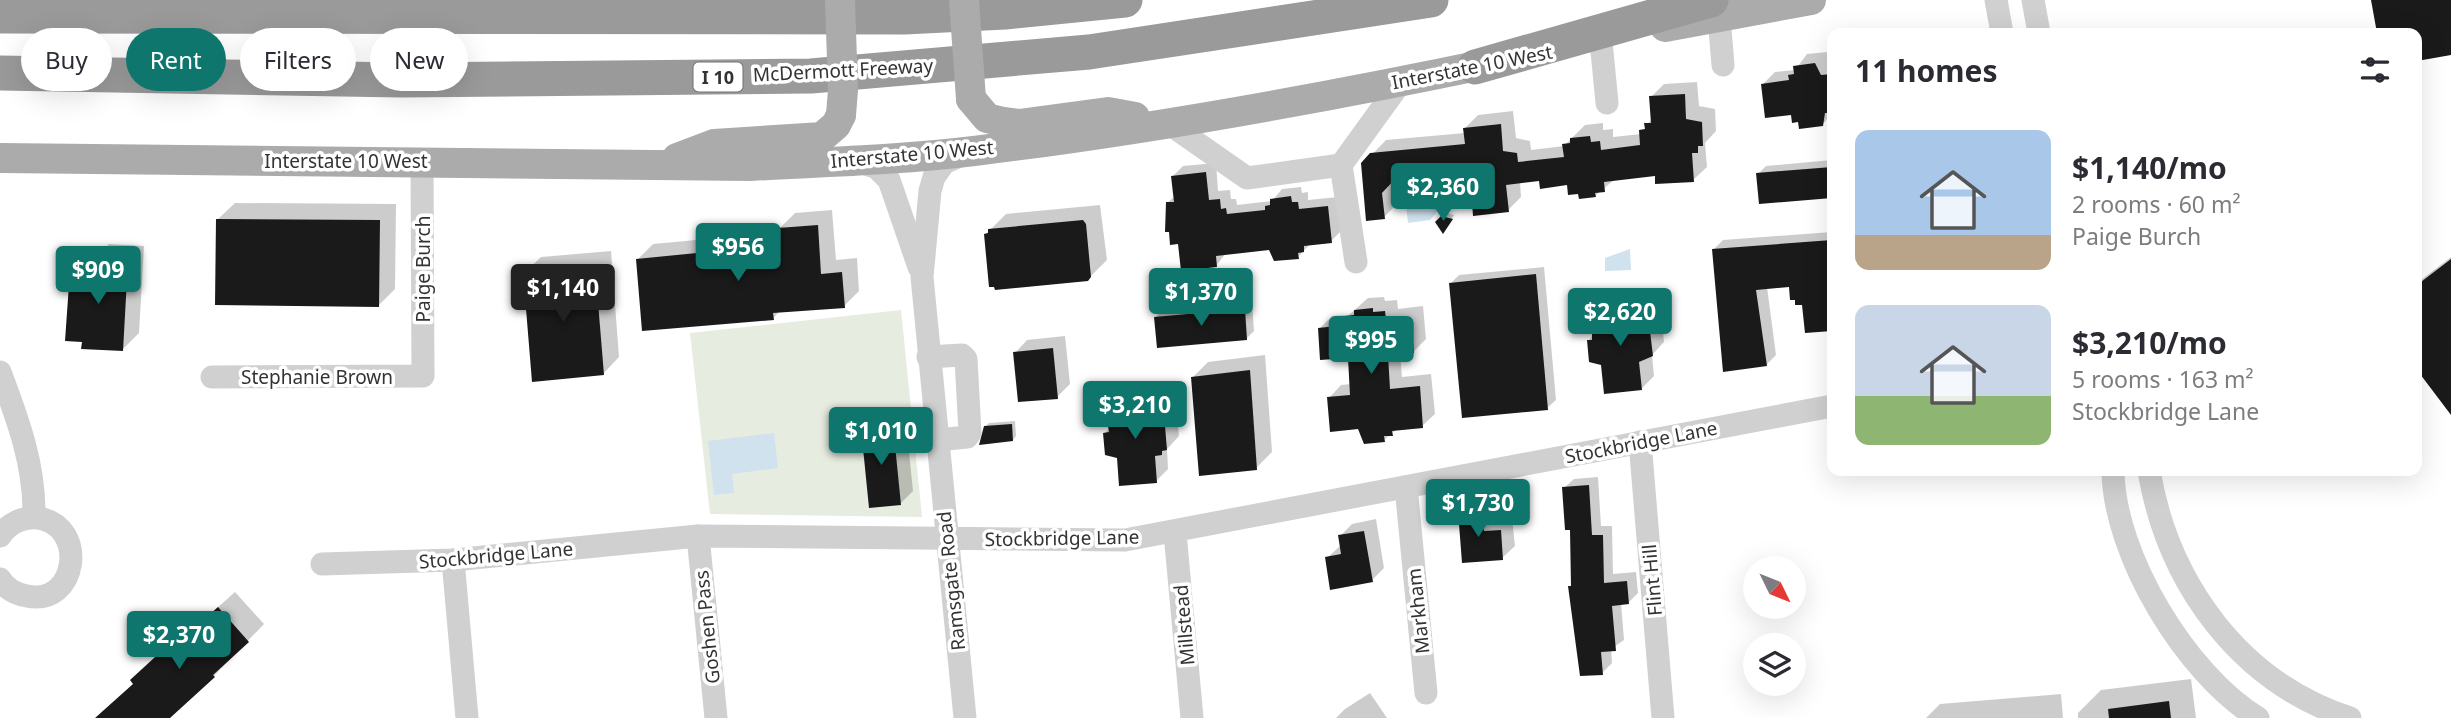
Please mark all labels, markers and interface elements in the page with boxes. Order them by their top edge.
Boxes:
chip: Buy [21,28,112,91]
chip: Rent [126,28,226,91]
chip: Filters [240,28,356,91]
chip: New [370,28,468,91]
street label: Interstate 10 West [1389,39,1555,95]
text: 11 homes [1855,50,1998,91]
icon: filters [2356,51,2394,89]
street label: McDermott Freeway [752,52,934,88]
road number: I 10 [694,62,742,92]
street label: Interstate 10 West [829,134,995,174]
text: $1,140/mo [2072,147,2227,188]
street label: Interstate 10 West [264,148,428,174]
icon: home [1911,158,1995,242]
pin: $2,360 [1386,164,1500,223]
text: $2,360 [1407,170,1479,202]
text: 2 rooms · 60 m² [2072,188,2241,220]
street label: Paige Burch [410,216,436,322]
text: Paige Burch [2072,220,2201,252]
pin: $956 [697,224,779,283]
text: $956 [712,230,764,262]
pin: $909 [57,246,139,306]
text: $909 [72,253,124,285]
pin: $1,140 [506,264,620,324]
pin: $1,370 [1144,268,1258,328]
text: $1,140 [527,271,599,303]
text: $1,370 [1165,275,1237,307]
pin: $2,620 [1563,288,1677,348]
text: $2,620 [1584,295,1656,327]
pin: $995 [1330,316,1412,376]
text: $3,210/mo [2072,322,2227,363]
text: $995 [1345,323,1397,355]
icon: home [1911,333,1995,417]
text: 5 rooms · 163 m² [2072,363,2254,395]
street label: Stephanie Brown [241,364,393,390]
pin: $3,210 [1078,382,1192,441]
text: $3,210 [1099,388,1171,420]
text: Stockbridge Lane [2072,395,2259,427]
pin: $1,010 [824,407,938,467]
text: $1,010 [845,414,917,446]
street label: Stockbridge Lane [1563,414,1719,470]
pin: $1,730 [1421,480,1535,539]
text: $1,730 [1442,486,1514,518]
street label: Ramsgate Road [931,510,971,652]
street label: Stockbridge Lane [984,524,1140,552]
street label: Stockbridge Lane [418,535,574,575]
street label: Flint Hill [1636,543,1668,617]
north arrow [1743,556,1806,620]
map controls [1743,556,1806,696]
street label: Markham [1401,567,1435,655]
street label: Goshen Pass [688,569,726,685]
street label: Millstead [1168,584,1200,666]
pin: $2,370 [122,612,236,671]
text: $2,370 [143,618,215,650]
button: layers [1743,633,1806,696]

